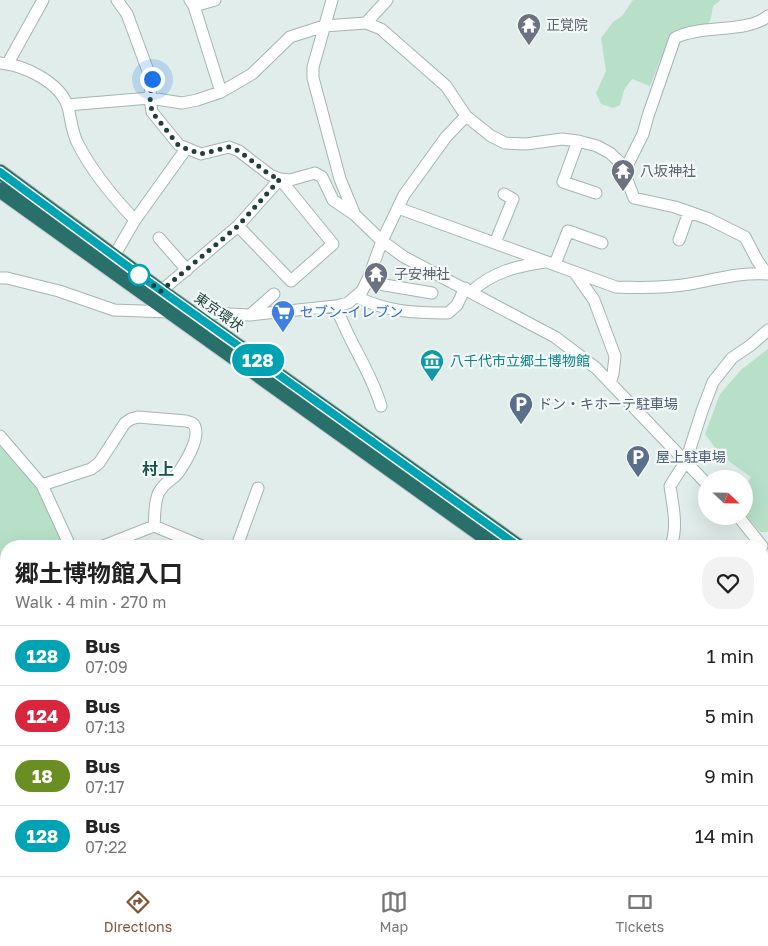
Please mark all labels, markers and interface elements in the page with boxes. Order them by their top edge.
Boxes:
temple icon: 正覚院 [516,12,542,46]
place label: 正覚院 [546,16,588,33]
your location [140,67,165,92]
temple icon: 八坂神社 [610,158,636,192]
place label: 八坂神社 [640,162,696,179]
temple icon: 子安神社 [363,261,389,295]
unlabelled marker [128,264,150,286]
place label: 子安神社 [394,265,450,282]
street label: 東京環状 [191,289,247,335]
supermarket icon: セブン-イレブン [270,299,296,333]
place label: セブン-イレブン [300,303,403,320]
line badge: 128 [229,344,287,376]
museum icon: 八千代市立郷土博物館 [419,348,445,382]
text: 128 [242,349,274,371]
place label: 八千代市立郷土博物館 [450,352,590,369]
parking icon: ドン・キホーテ駐車場 [508,391,534,425]
place label: ドン・キホーテ駐車場 [538,395,678,412]
parking icon: 屋上駐車場 [625,444,651,478]
place label: 屋上駐車場 [656,448,726,465]
district label: 村上 [142,459,174,479]
north arrow [698,470,752,525]
map controls [698,470,753,525]
button: heart [702,557,754,609]
text: 郷土博物館入口 [15,558,183,587]
text: Walk · 4 min · 270 m [15,592,166,612]
text: Bus [85,634,120,657]
text: 1 min [706,644,754,667]
text: 128 [27,645,58,667]
text: 07:09 [85,657,128,677]
text: Bus [85,694,120,717]
text: 5 min [705,704,754,727]
text: 124 [27,705,58,727]
text: 07:13 [85,717,125,737]
text: Bus [85,754,120,777]
text: 9 min [704,764,754,787]
text: 18 [32,765,53,787]
text: 07:17 [85,777,124,797]
text: Bus [85,814,120,837]
text: 14 min [695,824,754,847]
text: 128 [27,825,58,847]
text: 07:22 [85,837,127,857]
tab: Directions [104,888,172,935]
tab: Map [379,888,408,935]
tab: Tickets [615,888,664,935]

